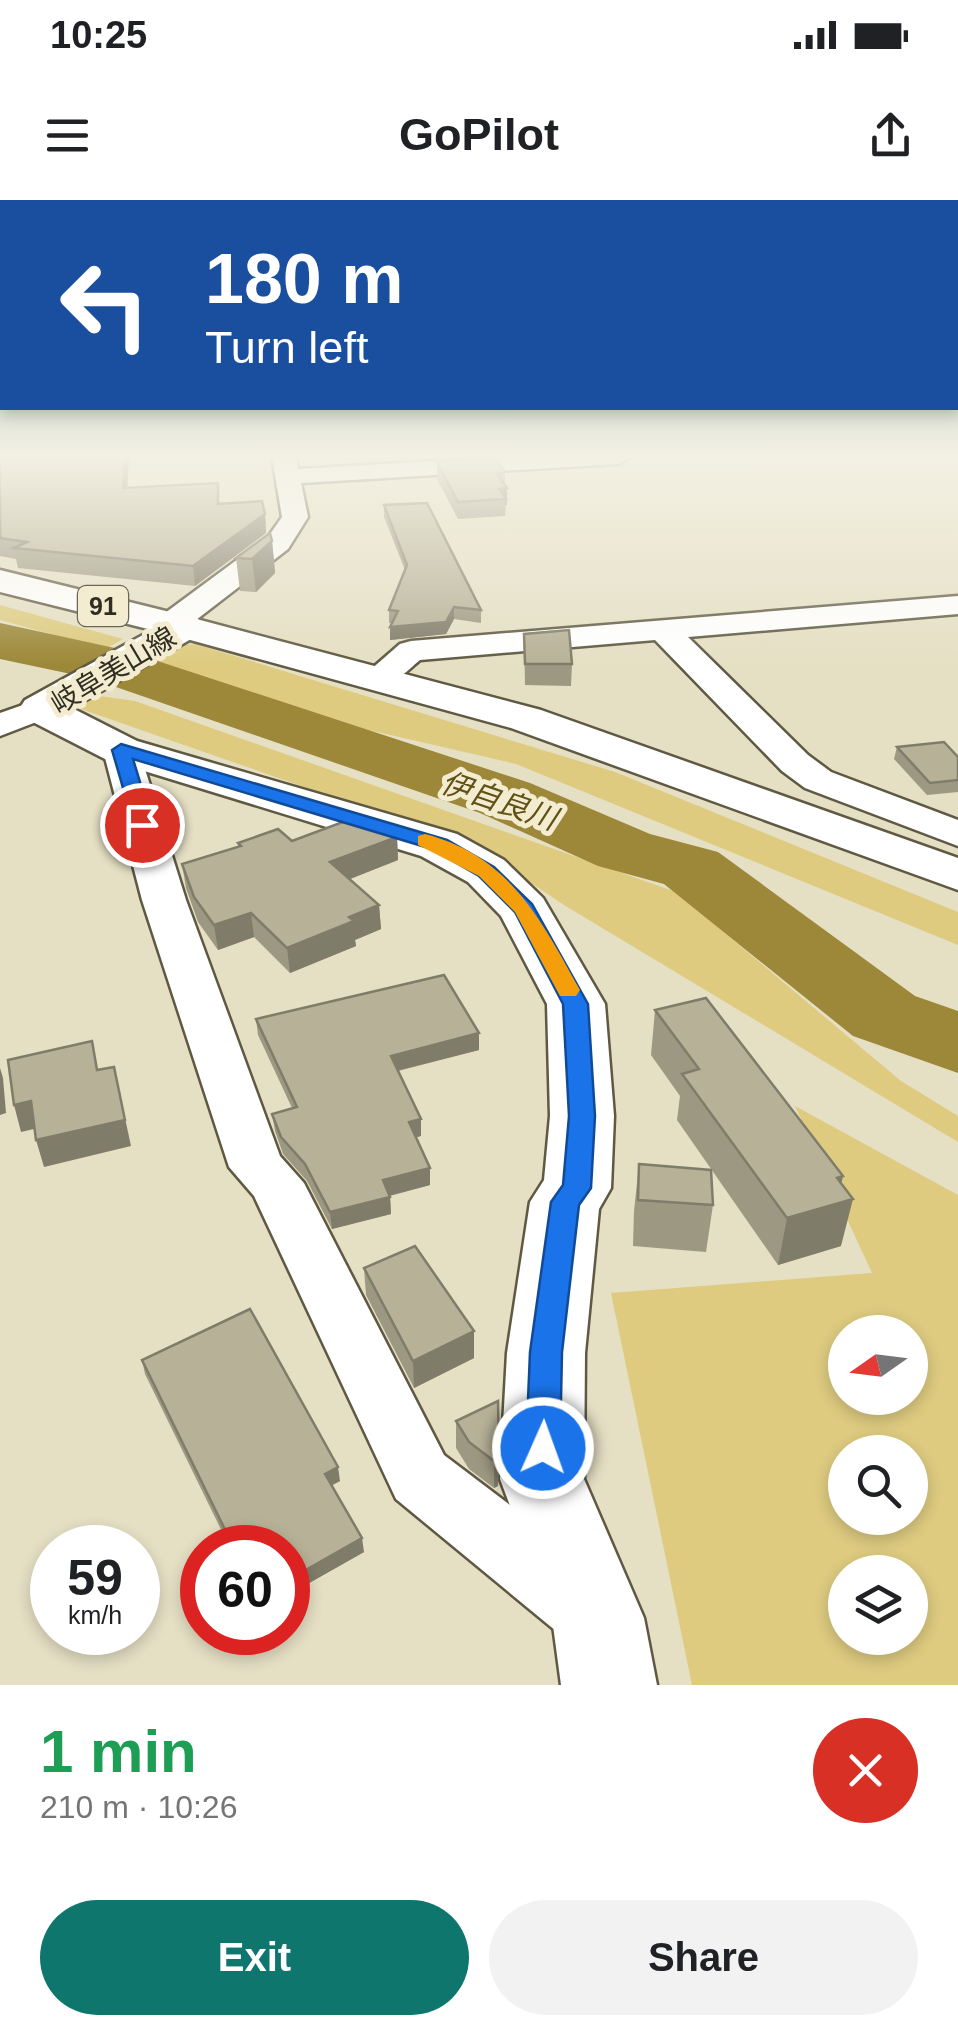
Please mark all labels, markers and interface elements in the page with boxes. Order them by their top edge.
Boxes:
text: 10:25 [50,14,147,56]
icon: menu [40,108,95,163]
icon: share [863,108,918,163]
text: GoPilot [399,109,559,160]
icon: left [40,240,170,370]
text: 180 m [205,240,403,318]
text: Turn left [205,322,368,373]
road number: 91 [78,586,128,626]
street label: 岐阜美山線 [45,621,181,720]
water label: 伊自良川 [437,765,564,837]
pin [100,783,185,868]
icon: arrive [115,798,170,853]
north arrow [828,1315,928,1415]
map controls [828,1315,928,1655]
position arrow [491,1396,595,1500]
button: search [828,1435,928,1535]
speed limit sign: 60 [180,1525,310,1655]
text: 59 [67,1550,123,1606]
button: layers [828,1555,928,1655]
text: km/h [68,1601,122,1629]
text: 1 min [40,1718,197,1785]
button: close [813,1718,918,1823]
text: 210 m · 10:26 [40,1789,237,1825]
button: Exit [40,1900,469,2015]
button: Share [489,1900,918,2015]

